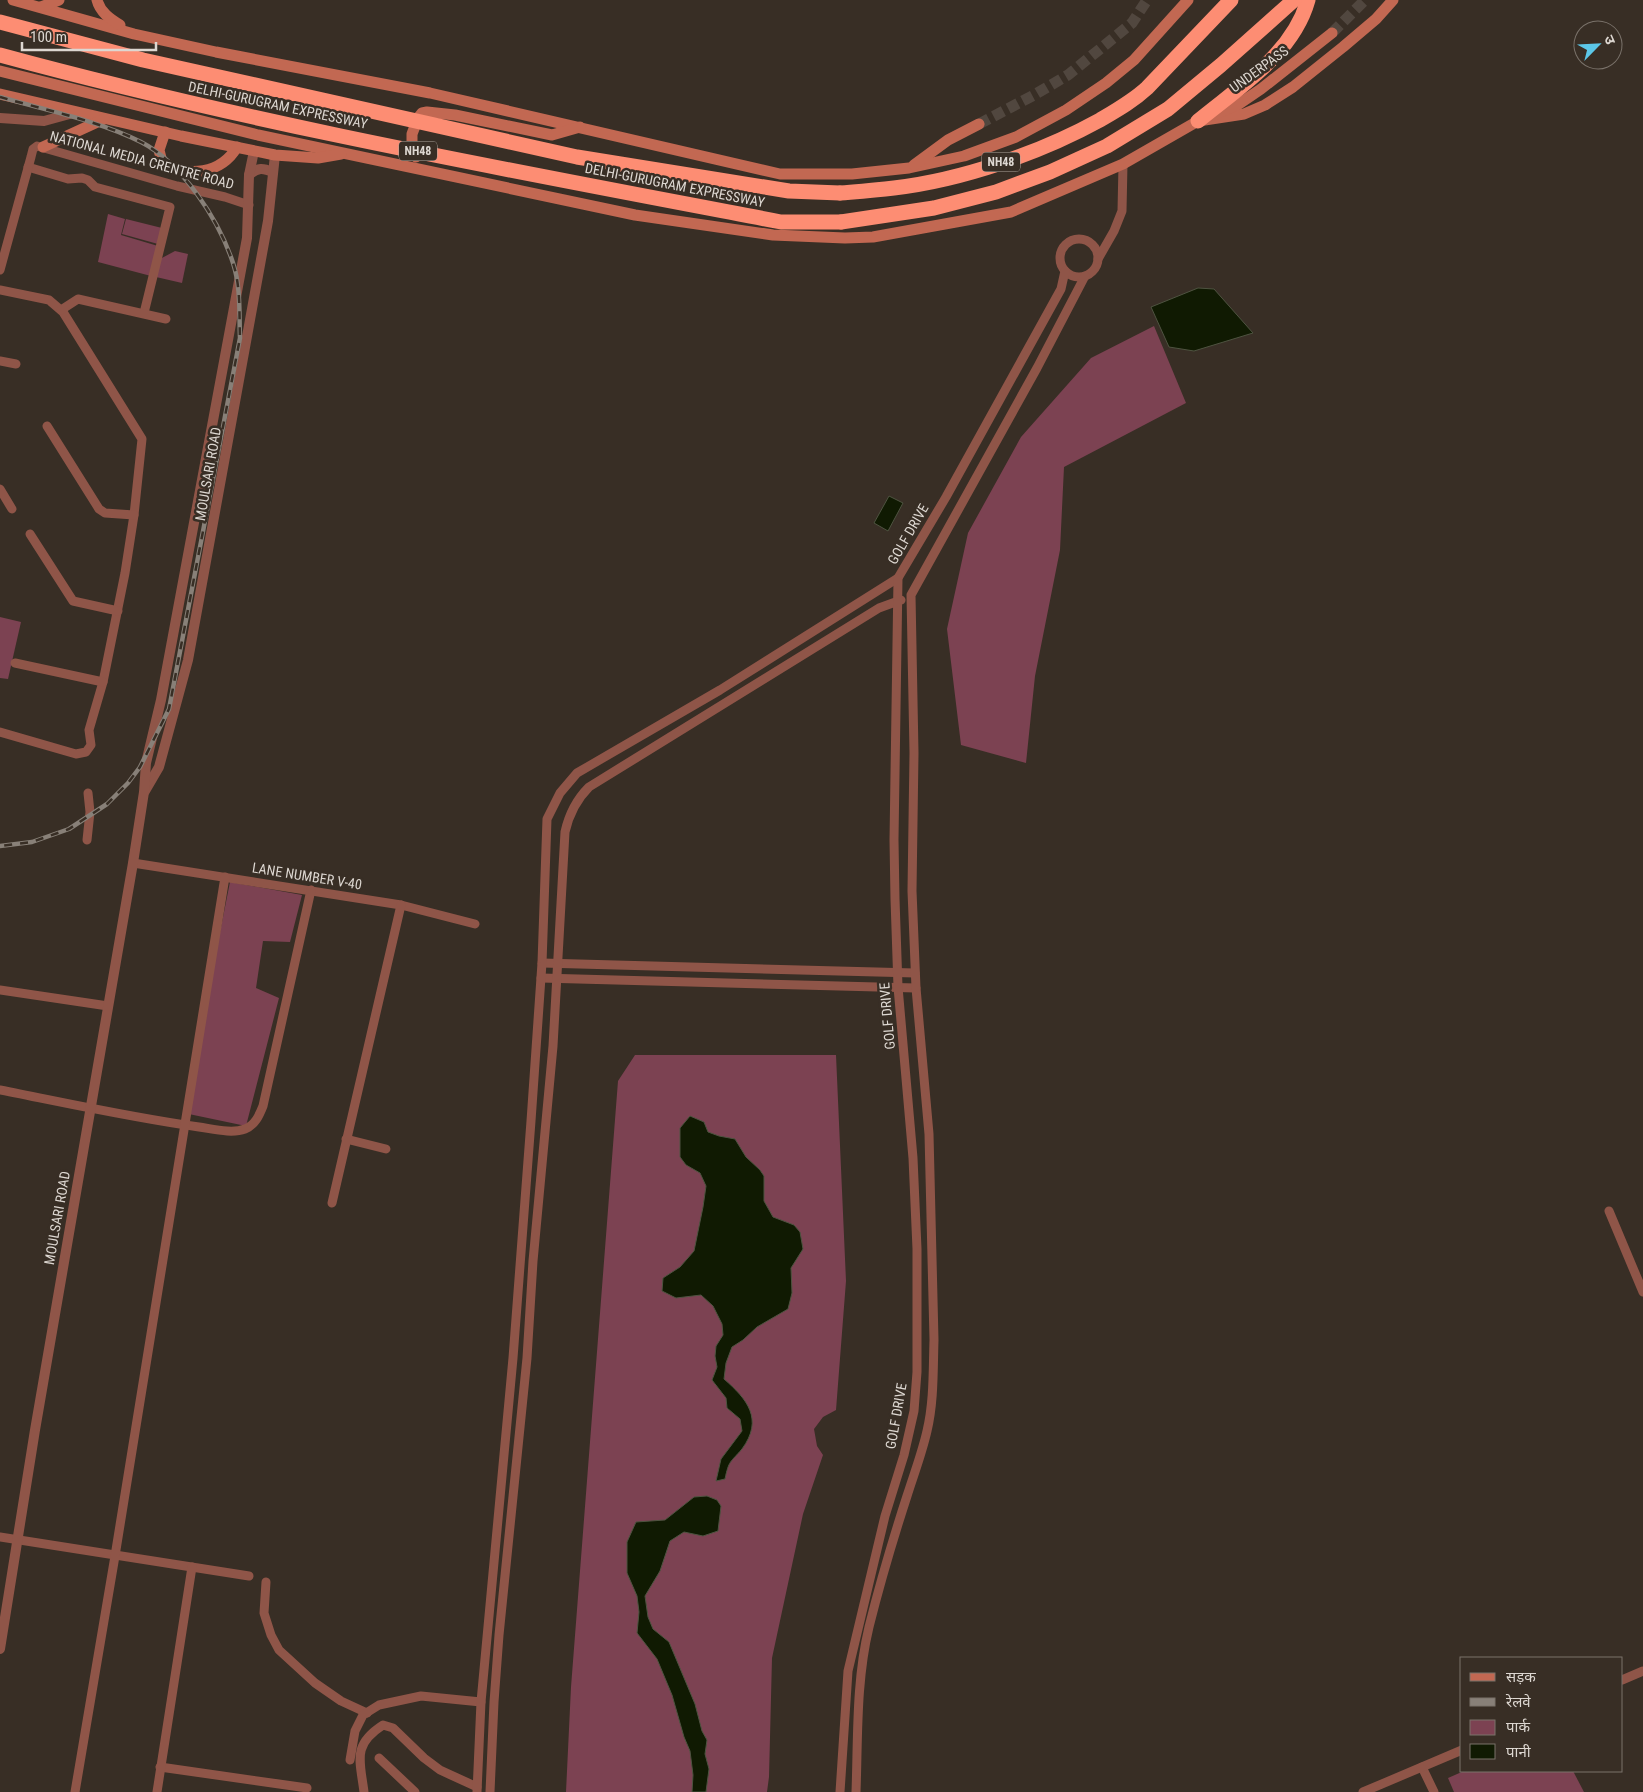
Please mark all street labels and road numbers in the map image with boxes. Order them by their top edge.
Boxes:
street label: UNDERPASS [1227,42,1291,96]
street label: DELHI-GURUGRAM EXPRESSWAY [187,78,370,132]
street label: NATIONAL MEDIA CRENTRE ROAD [48,128,236,192]
road number: NH48 [399,142,437,160]
road number: NH48 [982,152,1020,172]
street label: DELHI-GURUGRAM EXPRESSWAY [584,160,767,210]
street label: MOULSARI ROAD [192,426,224,522]
street label: GOLF DRIVE [884,501,932,567]
street label: LANE NUMBER V-40 [251,859,363,893]
street label: GOLF DRIVE [876,982,898,1050]
street label: MOULSARI ROAD [41,1170,73,1266]
street label: GOLF DRIVE [882,1382,910,1450]

